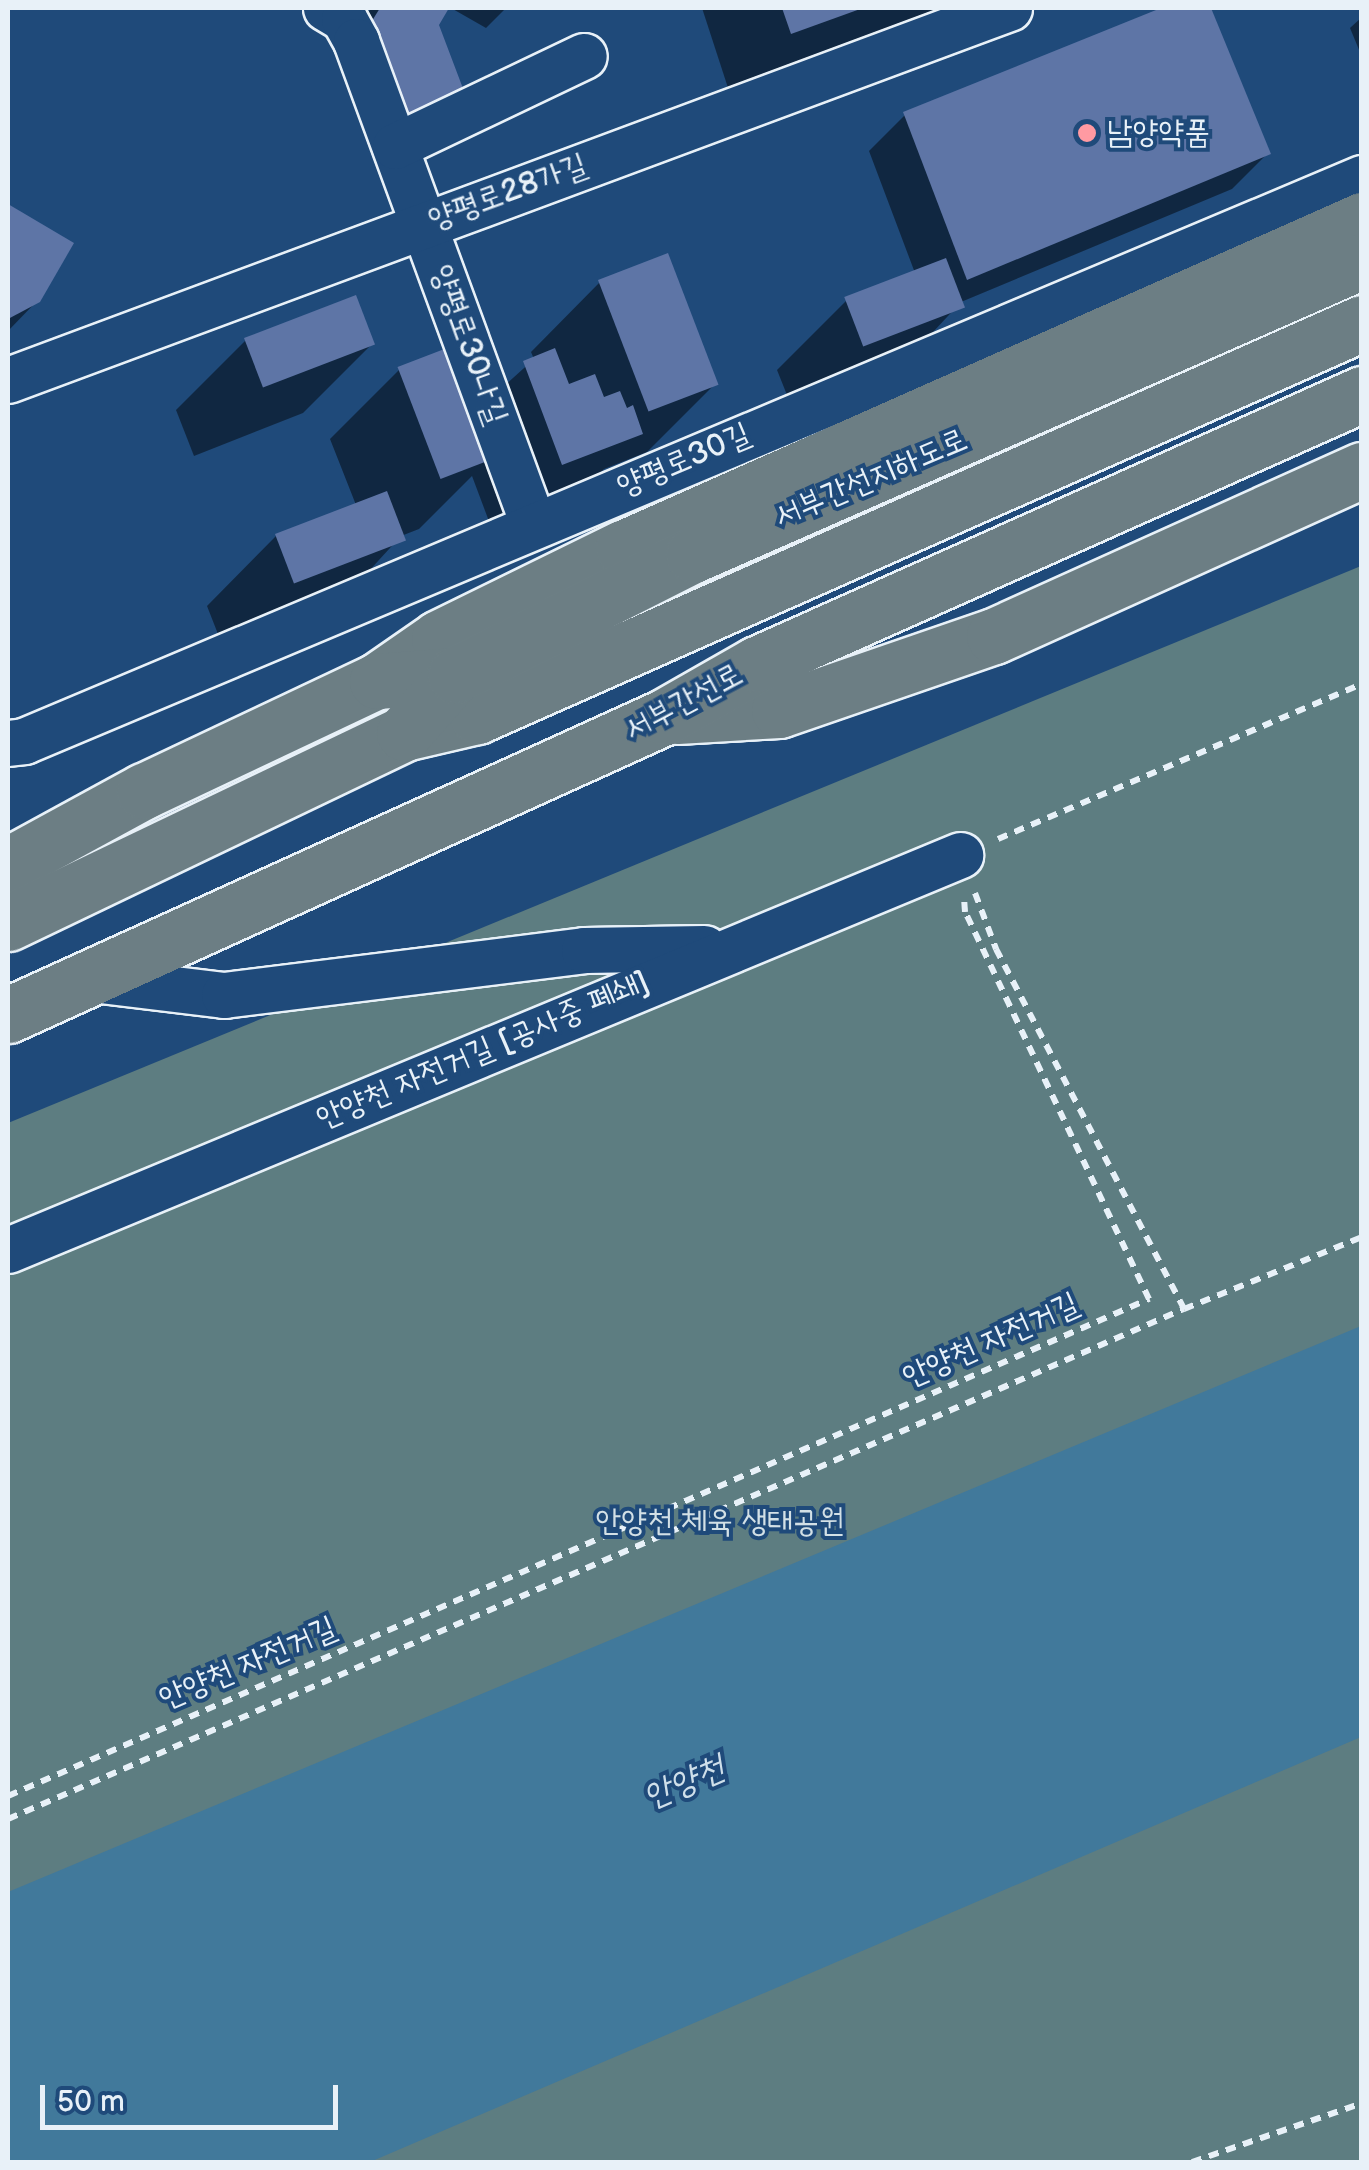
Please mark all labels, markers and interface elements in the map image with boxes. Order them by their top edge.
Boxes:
place label: 남양약품 [1107,114,1210,152]
marker: 남양약품 [1076,122,1098,144]
street label: 양평로28가길 [423,147,593,239]
street label: 양평로30나길 [421,260,515,430]
street label: 양평로30길 [611,416,757,506]
street label: 서부간선지하도로 [769,421,973,537]
street label: 서부간선로 [618,656,750,750]
street label: 안양천 자전거길 [공사중 폐쇄] [311,963,655,1139]
street label: 안양천 자전거길 [897,1285,1085,1397]
park label: 안양천 체육 생태공원 [595,1503,845,1541]
street label: 안양천 자전거길 [154,1609,342,1719]
water label: 안양천 [637,1747,731,1819]
scale bar [45,2065,342,2127]
text: 50 m [57,2084,125,2120]

